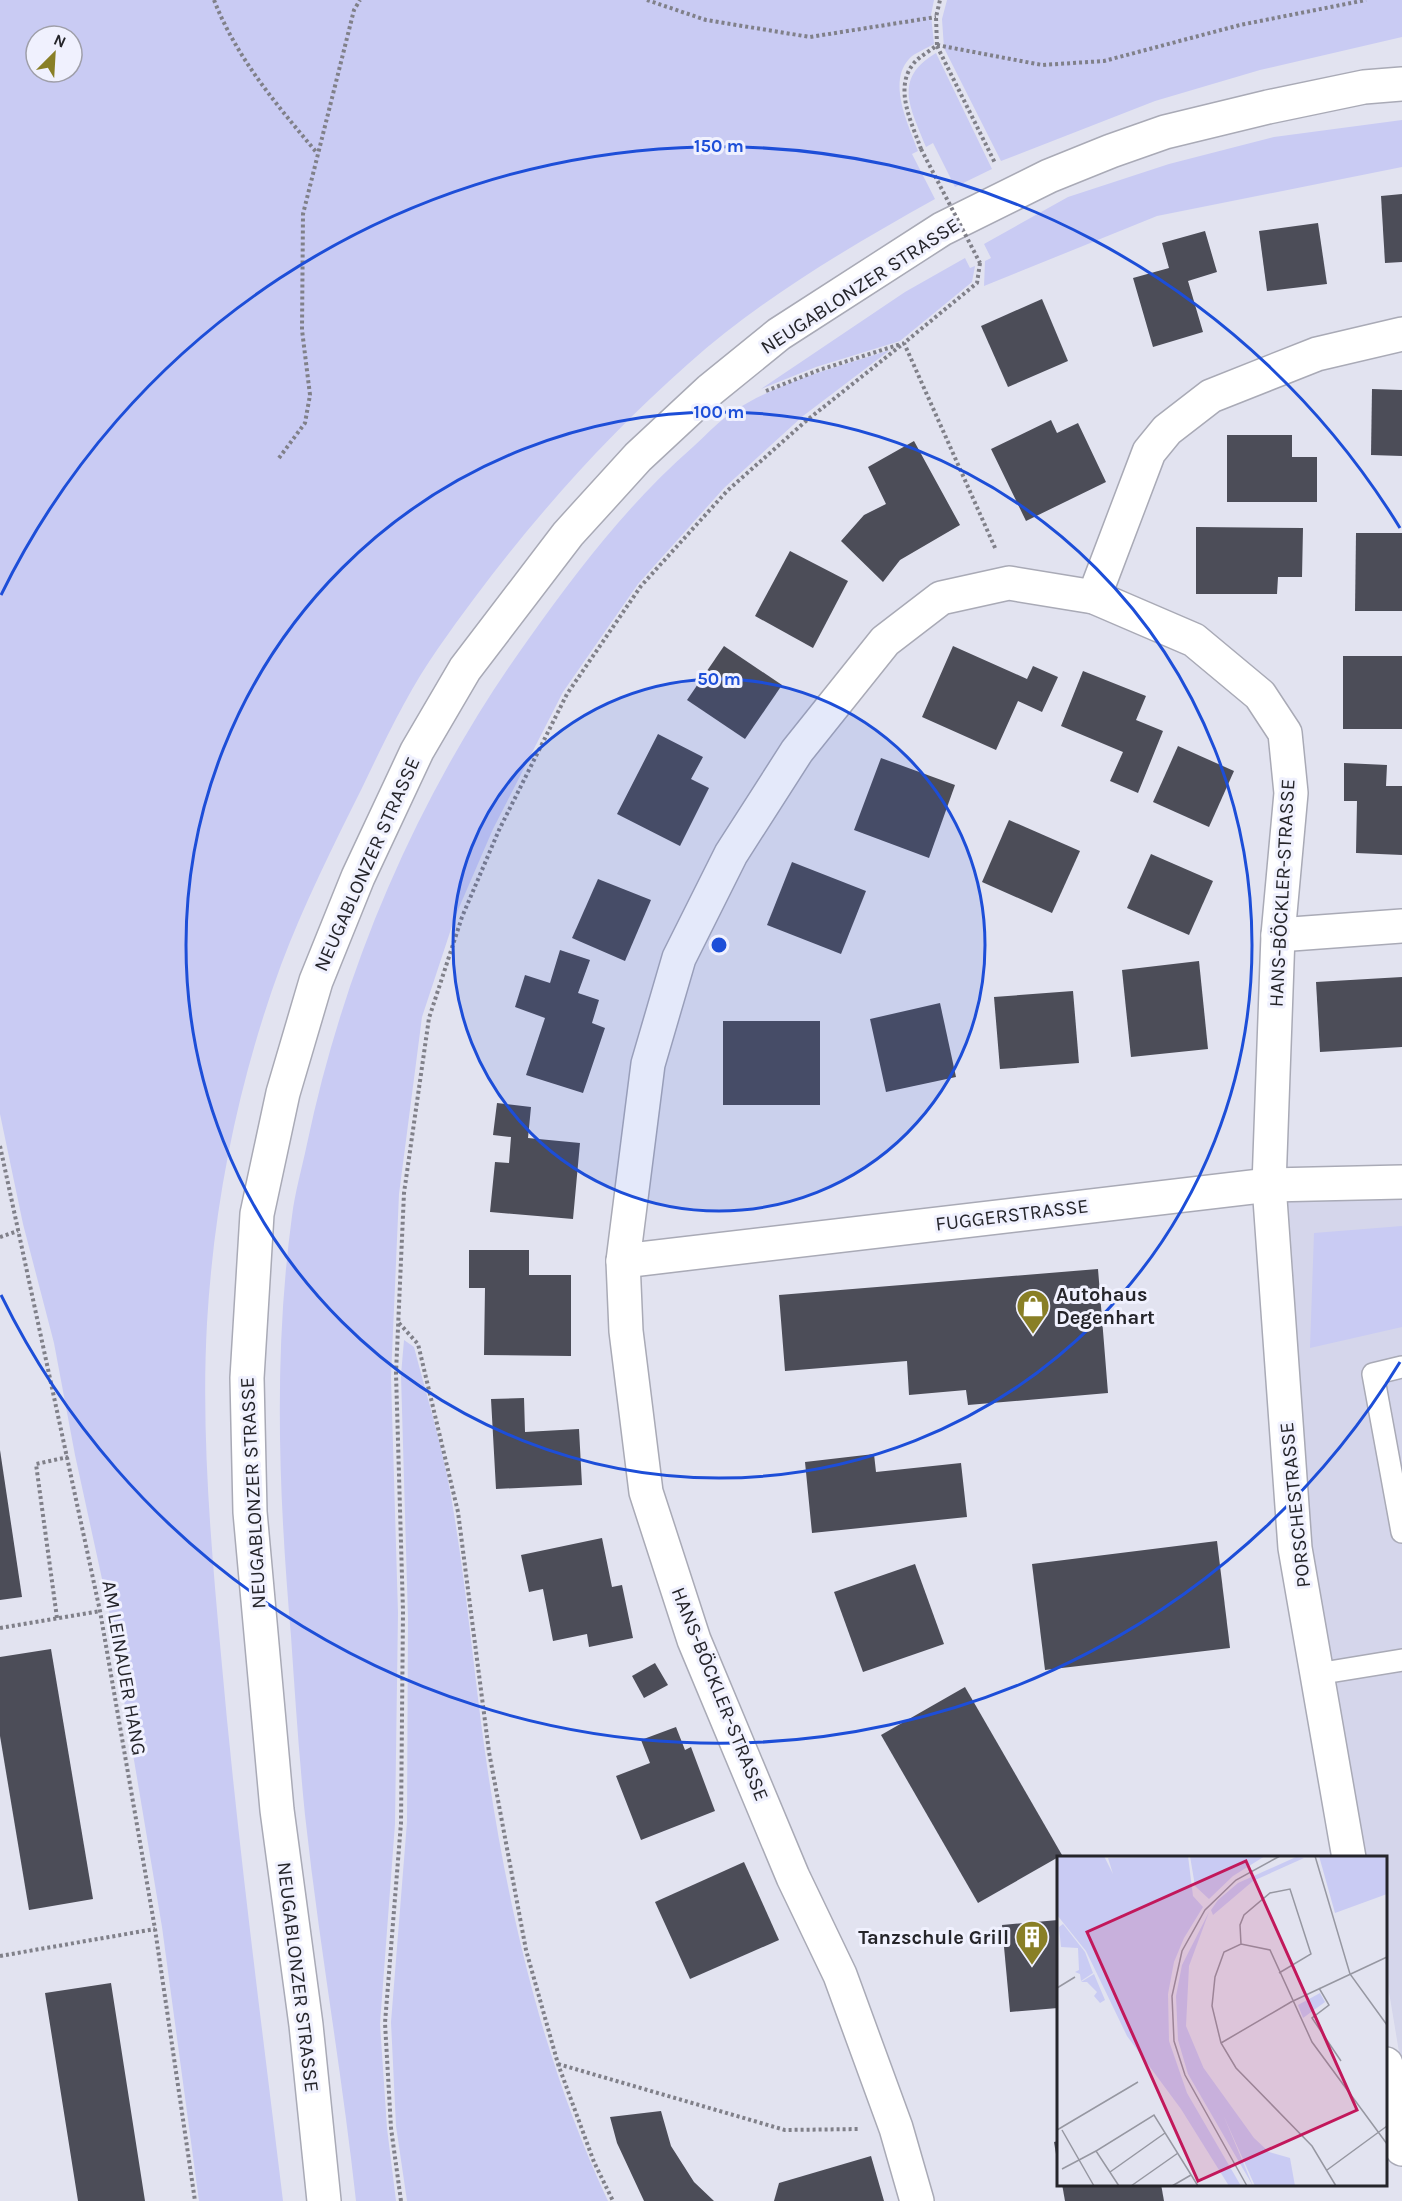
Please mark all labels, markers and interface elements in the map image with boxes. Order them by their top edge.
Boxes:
north arrow [24,24,84,84]
text: N [51,30,69,52]
text: 150 m [694,135,744,157]
street label: NEUGABLONZER STRASSE [756,213,964,359]
text: 100 m [694,401,744,423]
text: 50 m [697,668,741,690]
street label: NEUGABLONZER STRASSE [309,753,425,975]
street label: HANS-BÖCKLER-STRASSE [1265,778,1299,1008]
centre of rings [709,935,729,955]
street label: FUGGERSTRASSE [934,1194,1090,1236]
place label: Autohaus Degenhart [1056,1283,1155,1329]
shop icon: Autohaus Degenhart [1015,1288,1051,1335]
street label: NEUGABLONZER STRASSE [235,1377,271,1609]
street label: PORSCHESTRASSE [1275,1421,1315,1589]
street label: AM LEINAUER HANG [97,1579,151,1757]
street label: HANS-BÖCKLER-STRASSE [667,1584,773,1804]
inset map [1057,1856,1387,2186]
street label: NEUGABLONZER STRASSE [272,1860,324,2094]
building icon: Tanzschule Grill [1014,1919,1050,1966]
place label: Tanzschule Grill [858,1926,1009,1949]

